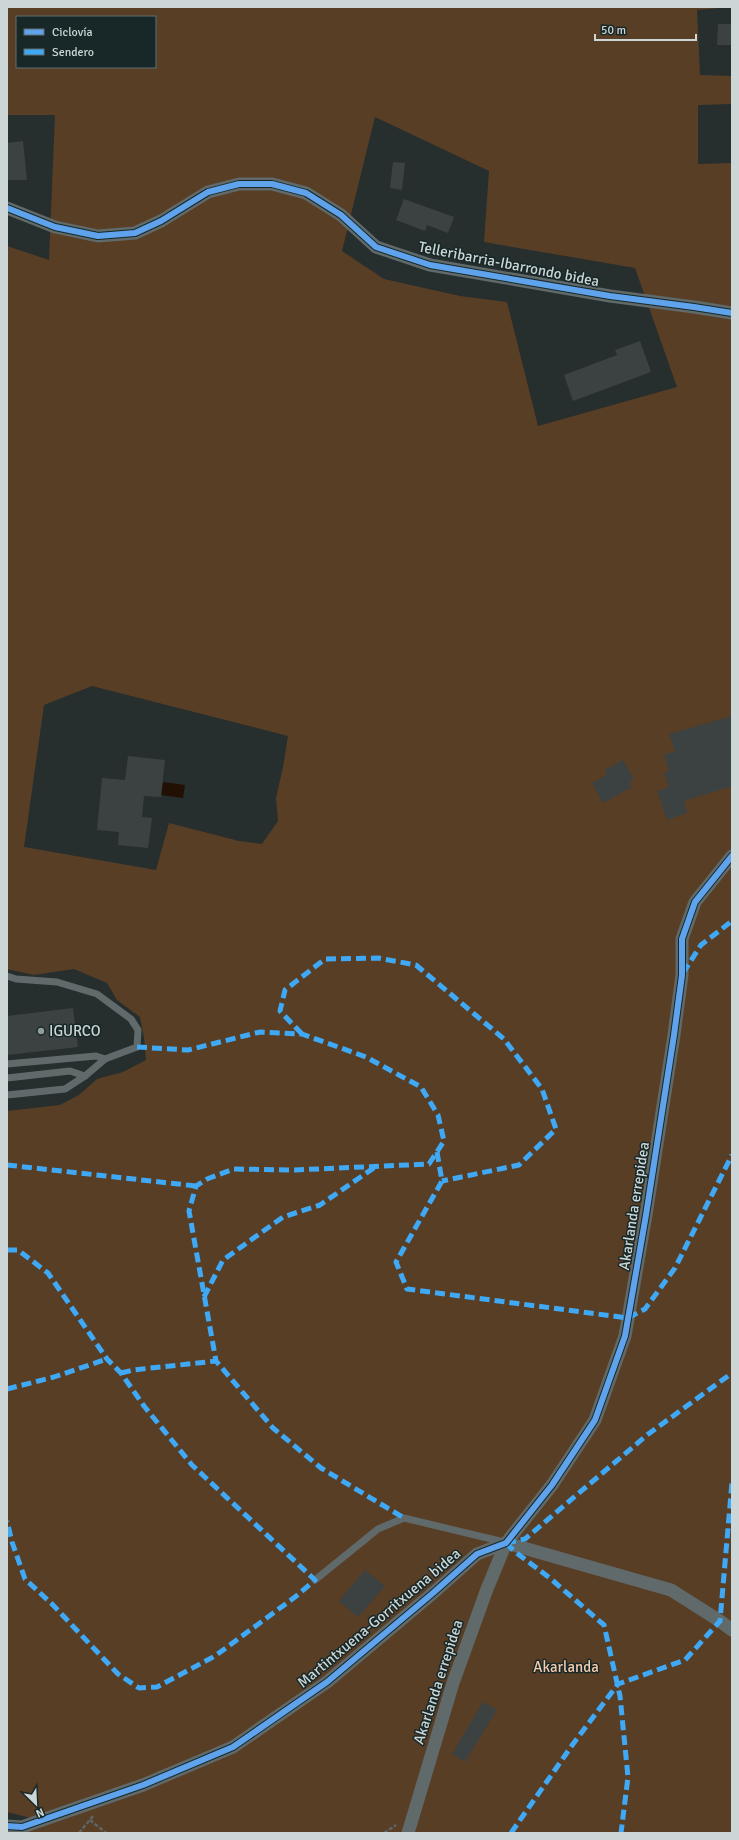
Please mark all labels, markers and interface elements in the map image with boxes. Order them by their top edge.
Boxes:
legend [16,16,156,68]
scale bar [595,16,696,42]
text: 50 m [601,23,626,38]
text: Ciclovía [52,25,93,40]
text: Sendero [52,45,94,60]
street label: Telleribarria-Ibarrondo bidea [417,238,601,290]
place label: IGURCO [49,1022,101,1040]
marker: IGURCO [36,1026,46,1036]
street label: Akarlanda errepidea [615,1141,653,1271]
street label: Martintxuena-Gorritxuena bidea [294,1545,464,1691]
street label: Akarlanda errepidea [409,1618,467,1746]
park label: Akarlanda [533,1658,599,1676]
north arrow [16,1784,56,1824]
text: N [34,1805,46,1820]

